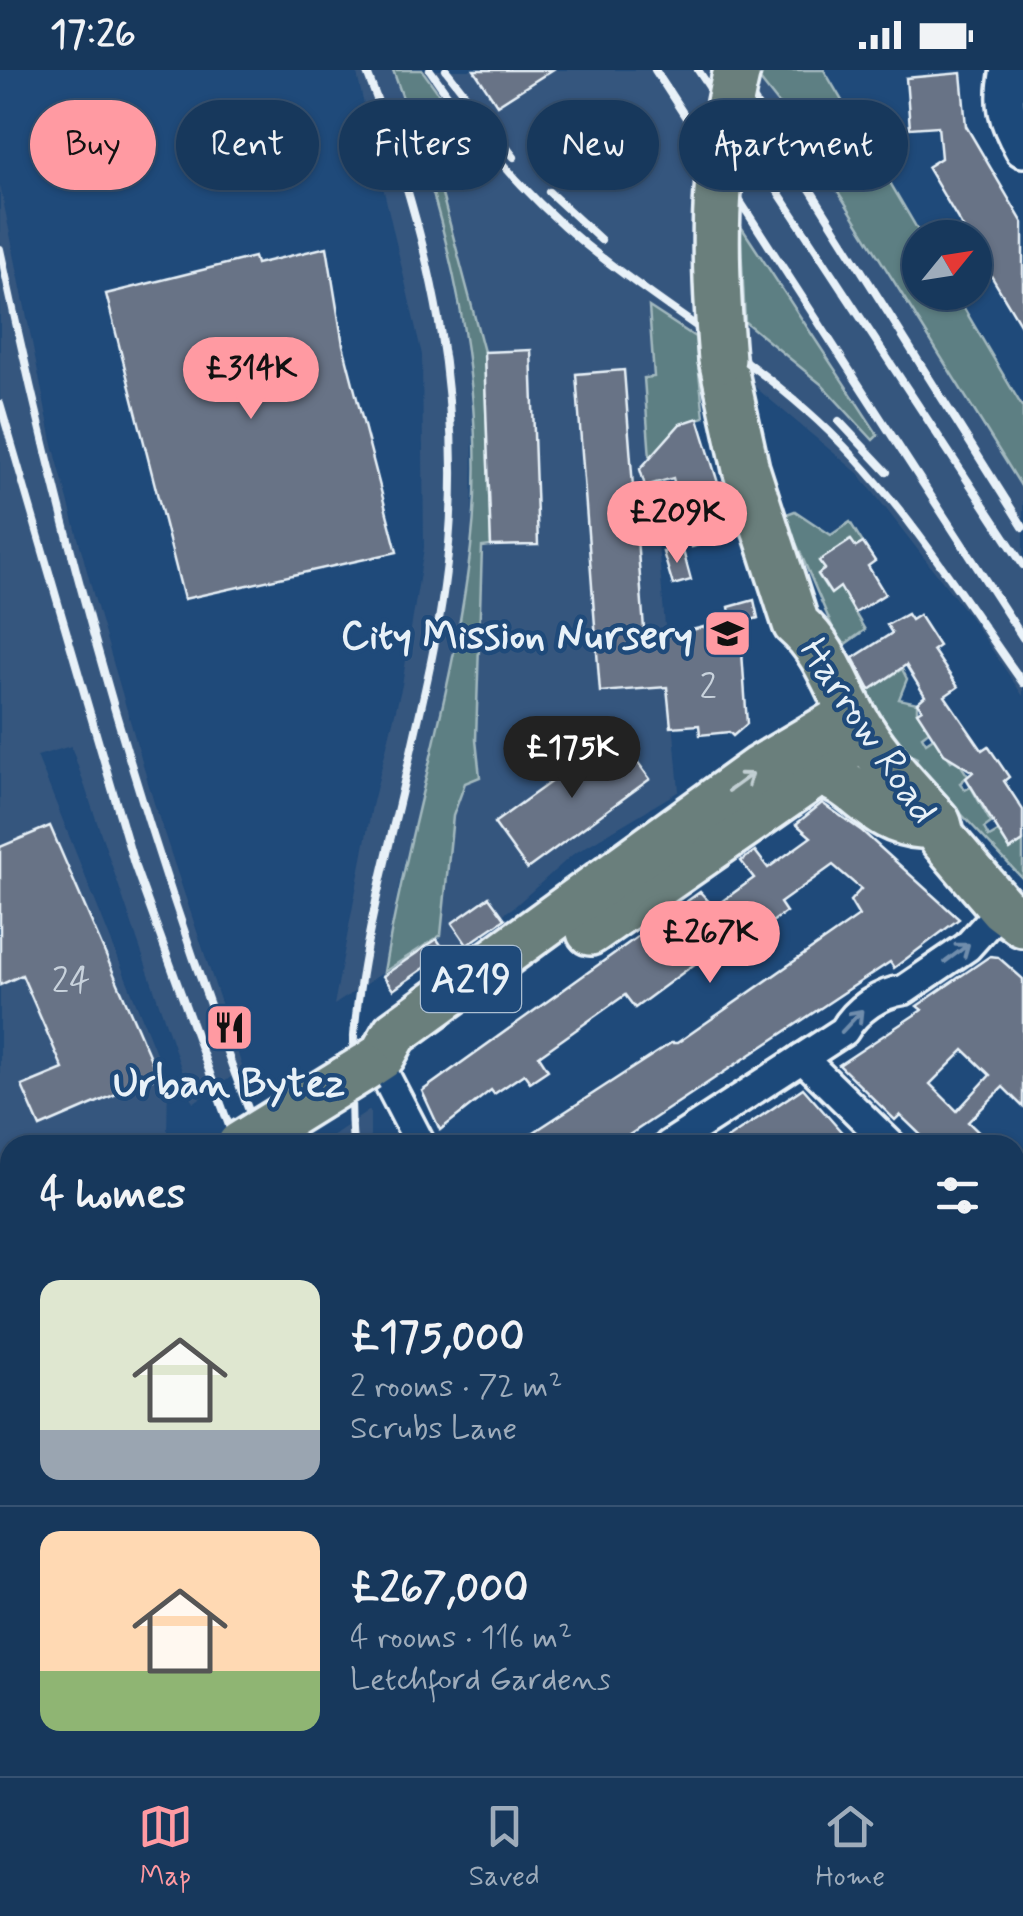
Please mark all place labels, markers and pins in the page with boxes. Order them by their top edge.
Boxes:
pin: £314K [181,337,321,422]
pin: £209K [607,481,747,566]
school or university icon: City Mission Nursery [702,608,754,660]
place label: City Mission Nursery [341,611,693,663]
pin: £175K [502,716,642,801]
pin: £267K [640,901,780,986]
restaurant icon: Urban Bytez [203,1001,255,1053]
place label: Urban Bytez [113,1059,345,1111]

